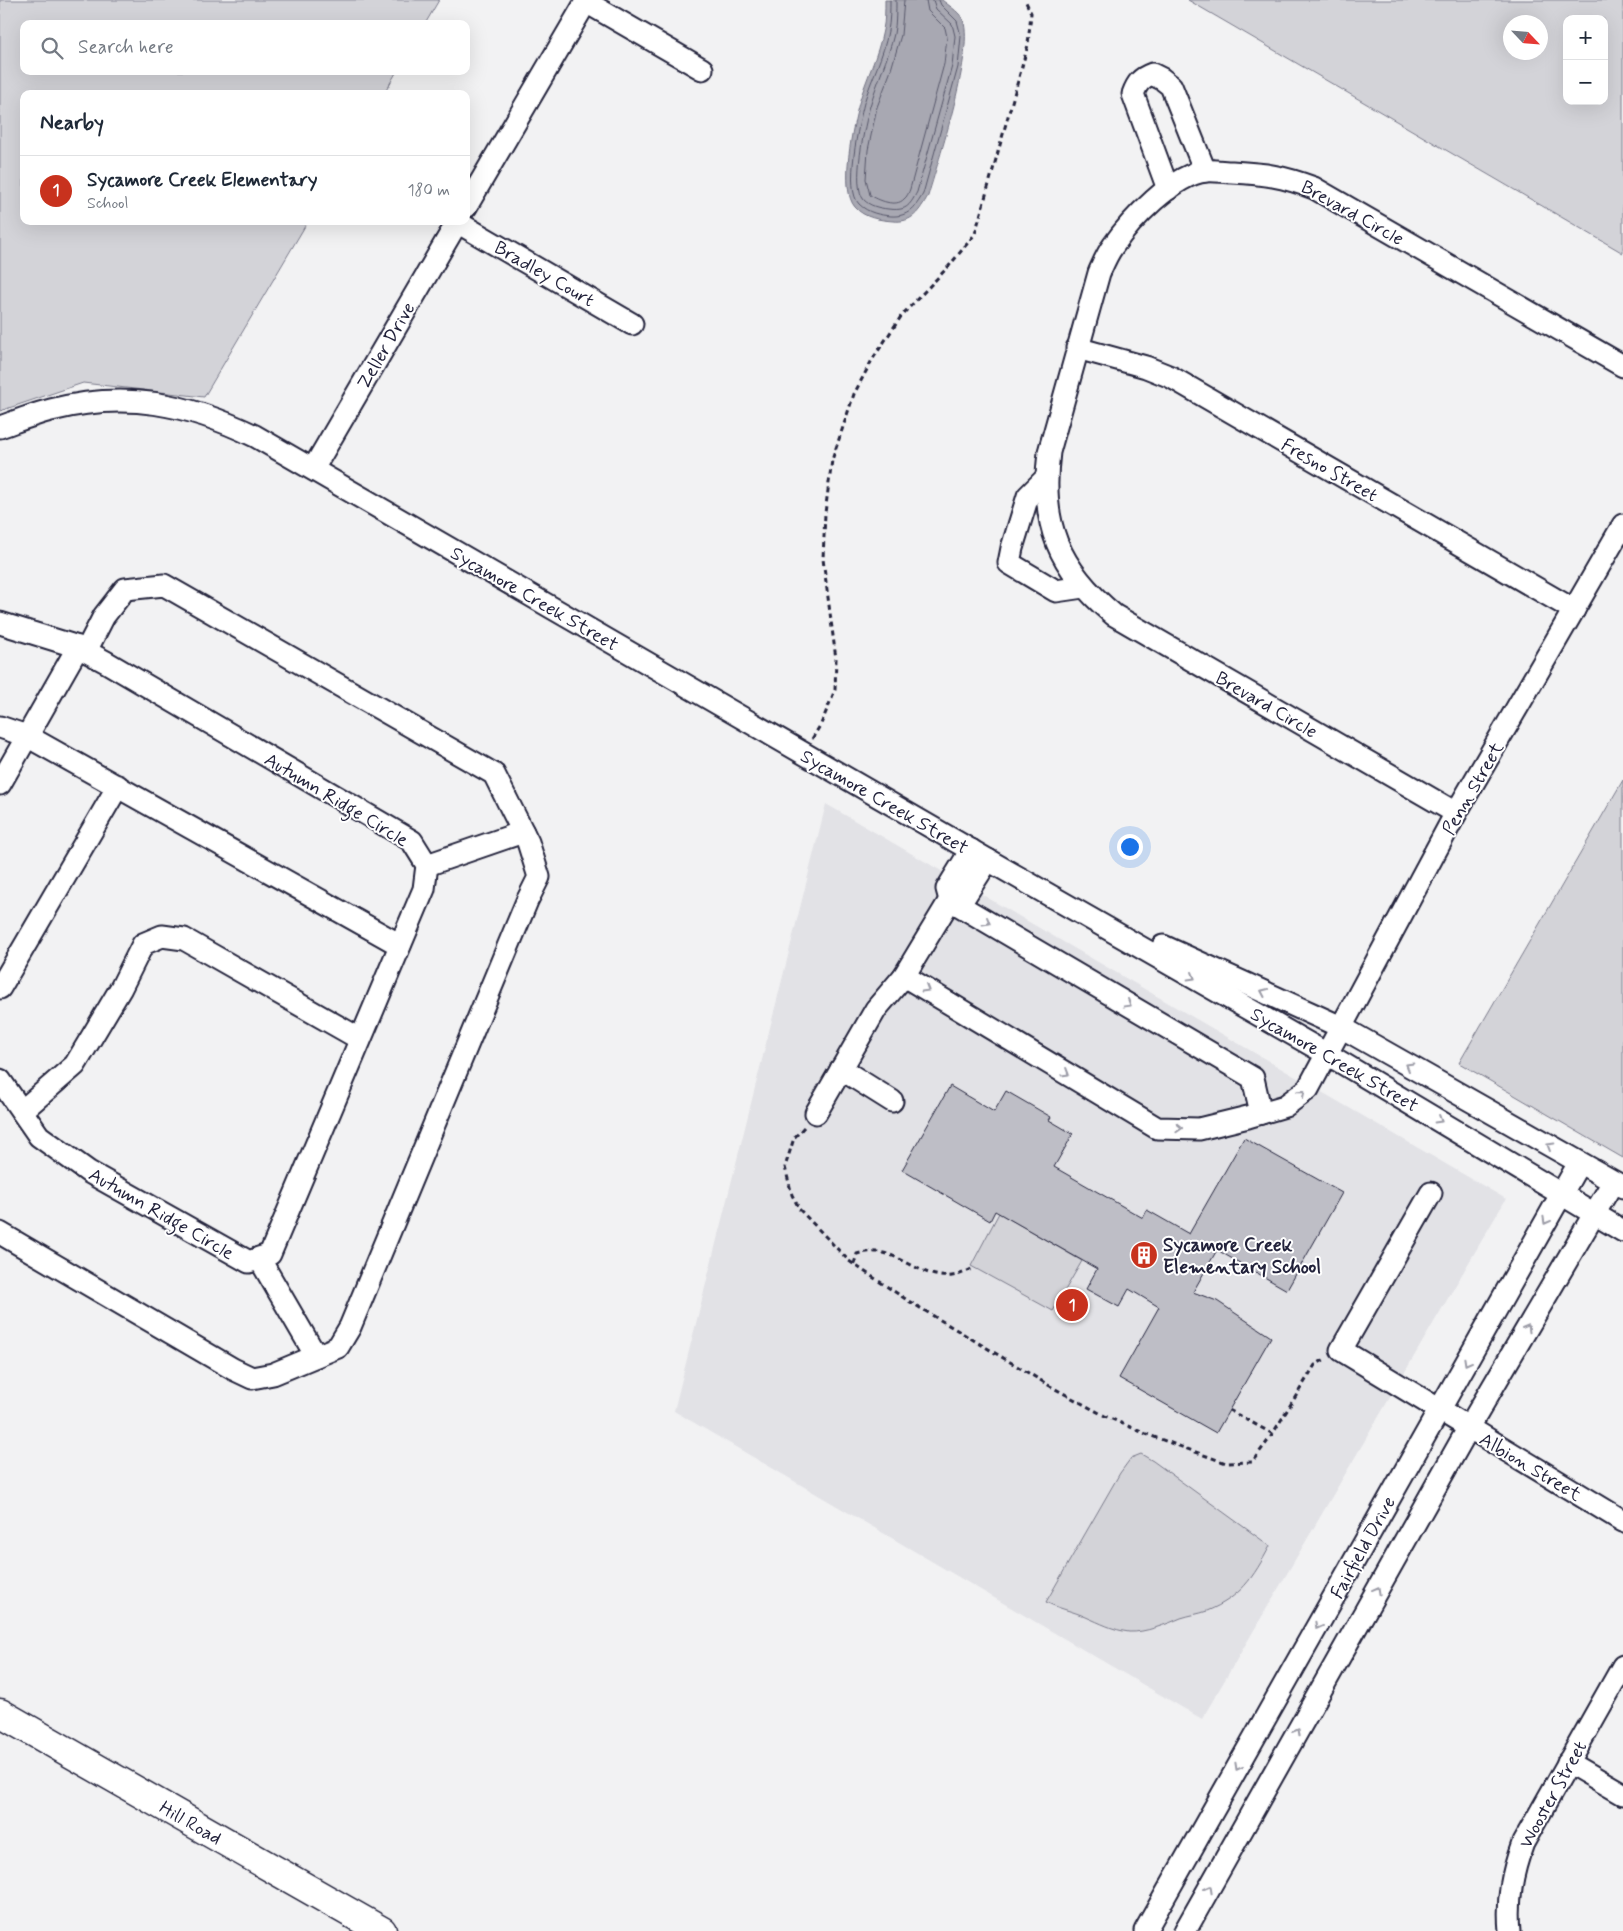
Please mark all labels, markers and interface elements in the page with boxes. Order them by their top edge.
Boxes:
north arrow [1503,15,1548,60]
map controls [1563,15,1608,105]
button: + [1563,15,1608,60]
search box [20,20,470,75]
icon: search [38,34,66,62]
text: Search here [78,35,174,60]
button: − [1563,60,1608,105]
text: Nearby [40,109,104,137]
text: Sycamore Creek Elementary [87,168,318,193]
street label: Brevard Circle [1296,175,1408,252]
text: 1 [52,180,60,201]
text: 180 m [407,180,450,201]
text: School [87,193,128,214]
street label: Bradley Court [490,236,599,313]
street label: Zeller Drive [351,298,421,394]
street label: Fresno Street [1276,433,1382,508]
street label: Sycamore Creek Street [446,541,623,658]
street label: Brevard Circle [1211,666,1322,745]
street label: Penn Street [1437,738,1510,840]
street label: Sycamore Creek Street [796,744,973,861]
street label: Autumn Ridge Circle [258,747,413,856]
your location [1117,834,1143,860]
one-way arrow [982,916,991,926]
one-way arrow [1187,971,1196,981]
one-way arrow [921,983,930,993]
one-way arrow [1260,988,1269,998]
one-way arrow [1122,998,1131,1008]
street label: Sycamore Creek Street [1246,1002,1423,1119]
one-way arrow [1405,1062,1414,1072]
one-way arrow [1060,1067,1069,1077]
one-way arrow [1297,1089,1306,1098]
one-way arrow [1433,1114,1442,1124]
one-way arrow [1175,1123,1183,1134]
one-way arrow [1546,1143,1555,1153]
street label: Autumn Ridge Circle [83,1163,238,1269]
one-way arrow [1543,1215,1553,1224]
place label: Sycamore Creek Elementary School [1163,1233,1321,1280]
building icon: Sycamore Creek Elementary School [1129,1240,1159,1270]
pin: 1 [1056,1286,1088,1324]
one-way arrow [1521,1324,1531,1333]
one-way arrow [1463,1357,1473,1366]
street label: Albion Street [1475,1427,1586,1507]
street label: Fairfield Drive [1325,1492,1402,1603]
one-way arrow [1371,1586,1381,1595]
one-way arrow [1314,1620,1324,1629]
one-way arrow [1291,1728,1301,1737]
street label: Wooster Street [1513,1736,1593,1853]
one-way arrow [1234,1762,1244,1771]
street label: Hill Road [154,1795,226,1851]
one-way arrow [1203,1885,1213,1894]

